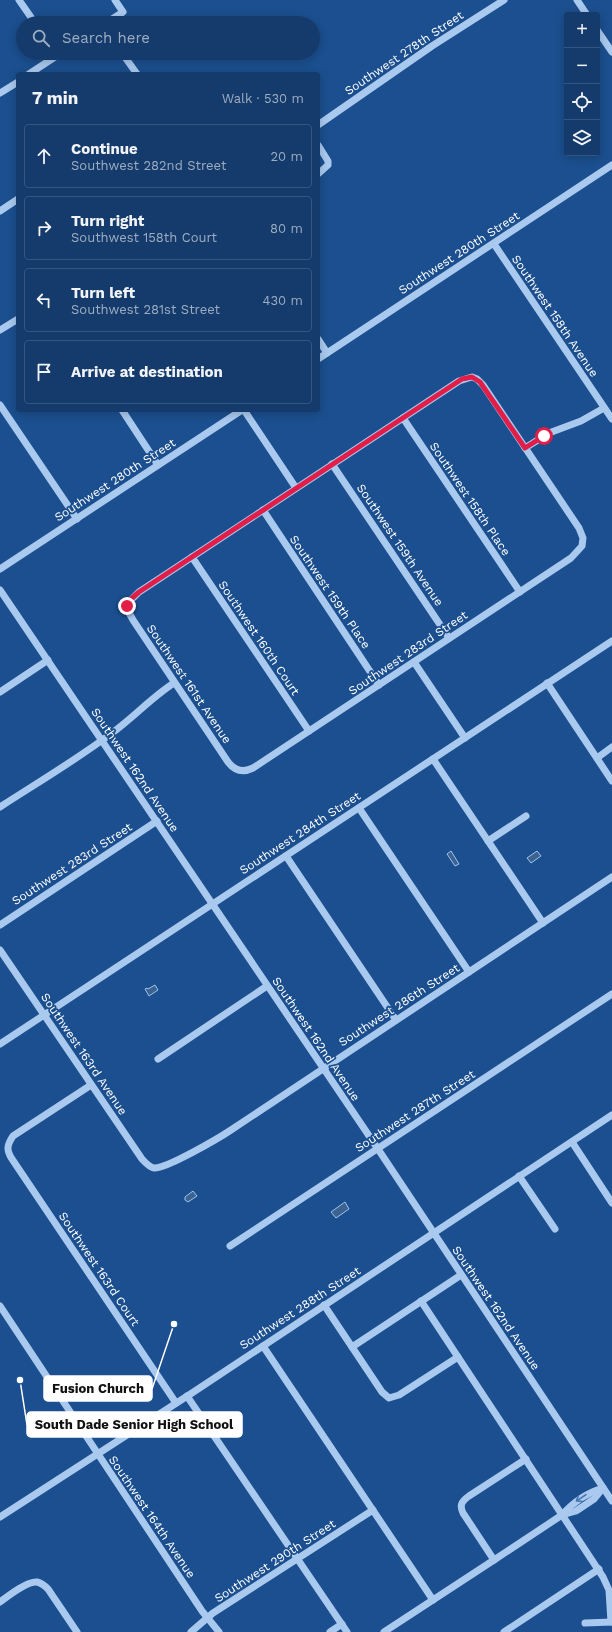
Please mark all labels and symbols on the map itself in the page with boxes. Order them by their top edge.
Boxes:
street label: Southwest 278th Street [342,8,466,98]
street label: Southwest 280th Street [396,209,522,297]
street label: Southwest 158th Avenue [509,252,601,380]
route start [535,427,553,445]
street label: Southwest 280th Street [52,436,178,524]
street label: Southwest 158th Place [427,440,513,558]
street label: Southwest 159th Avenue [354,481,446,609]
street label: Southwest 159th Place [287,533,373,651]
street label: Southwest 160th Court [215,578,303,698]
route end [118,597,136,615]
street label: Southwest 283rd Street [346,608,470,698]
street label: Southwest 161st Avenue [144,622,234,746]
street label: Southwest 162nd Avenue [88,705,182,835]
street label: Southwest 284th Street [237,789,363,877]
street label: Southwest 283rd Street [9,820,135,908]
street label: Southwest 286th Street [336,961,462,1049]
street label: Southwest 162nd Avenue [269,974,363,1104]
street label: Southwest 163rd Avenue [38,990,130,1118]
street label: Southwest 287th Street [352,1067,478,1155]
street label: Southwest 163rd Court [56,1209,142,1329]
street label: Southwest 162nd Avenue [449,1243,543,1373]
street label: Southwest 288th Street [237,1264,363,1352]
callout: Fusion Church [44,1376,152,1401]
text: Fusion Church [52,1381,144,1396]
callout: South Dade Senior High School [27,1412,242,1437]
text: South Dade Senior High School [35,1417,234,1432]
street label: Southwest 164th Avenue [106,1453,198,1581]
one-way arrow [575,1494,586,1502]
street label: Southwest 290th Street [212,1517,338,1605]

